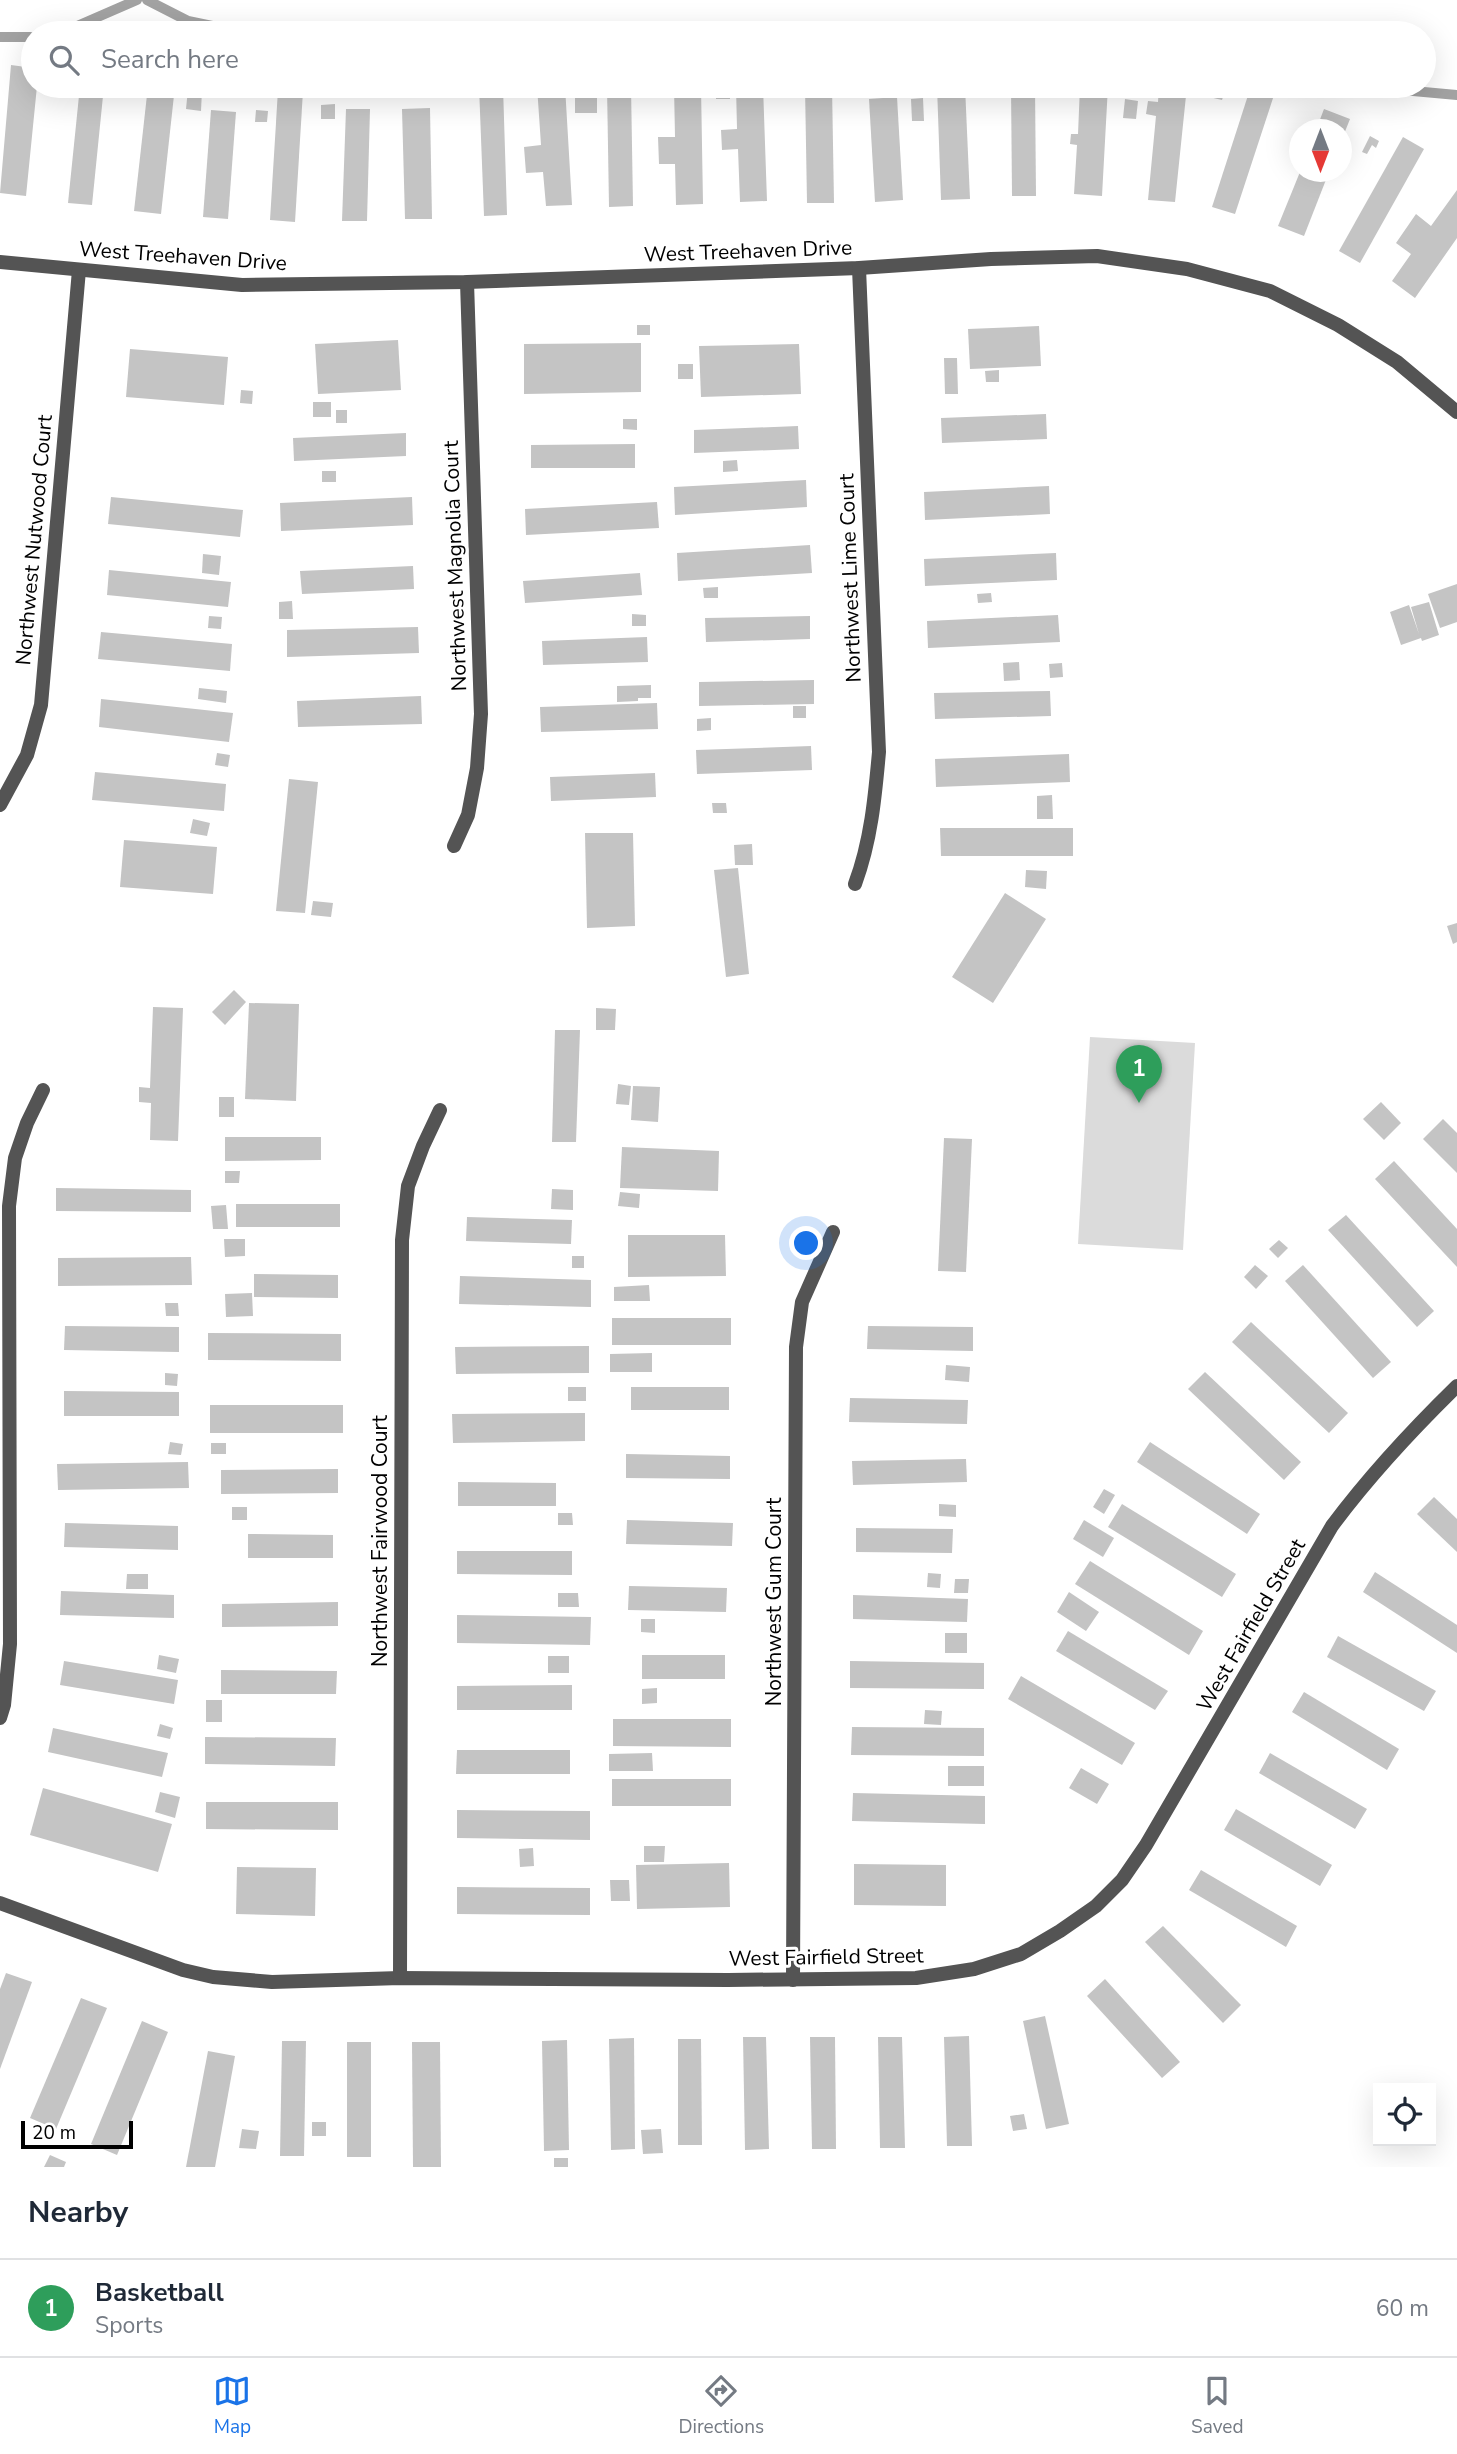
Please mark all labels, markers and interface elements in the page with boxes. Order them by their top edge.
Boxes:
search box [21,21,1436,98]
icon: search [45,41,83,79]
text: Search here [101,42,239,77]
north arrow [1289,119,1352,182]
street label: West Treehaven Drive [643,233,853,269]
street label: West Treehaven Drive [78,235,288,277]
street label: Northwest Nutwood Court [9,413,59,666]
street label: Northwest Magnolia Court [437,440,473,692]
street label: Northwest Lime Court [832,472,868,683]
pin: 1 [1116,1045,1162,1103]
your location [789,1226,823,1260]
street label: Northwest Fairwood Court [366,1414,394,1667]
street label: Northwest Gum Court [760,1497,788,1706]
street label: West Fairfield Street [1190,1533,1312,1716]
street label: West Fairfield Street [728,1941,924,1973]
map controls [1373,2083,1436,2146]
button: locate [1373,2083,1436,2146]
scale bar [21,2118,133,2150]
text: 20 m [32,2120,76,2146]
text: Nearby [28,2192,128,2233]
text: Basketball [95,2275,224,2310]
text: 1 [44,2293,58,2324]
text: 60 m [1376,2293,1429,2324]
text: Sports [95,2310,163,2341]
tab: Map [213,2372,251,2440]
tab: Directions [678,2372,764,2440]
tab: Saved [1191,2372,1244,2440]

